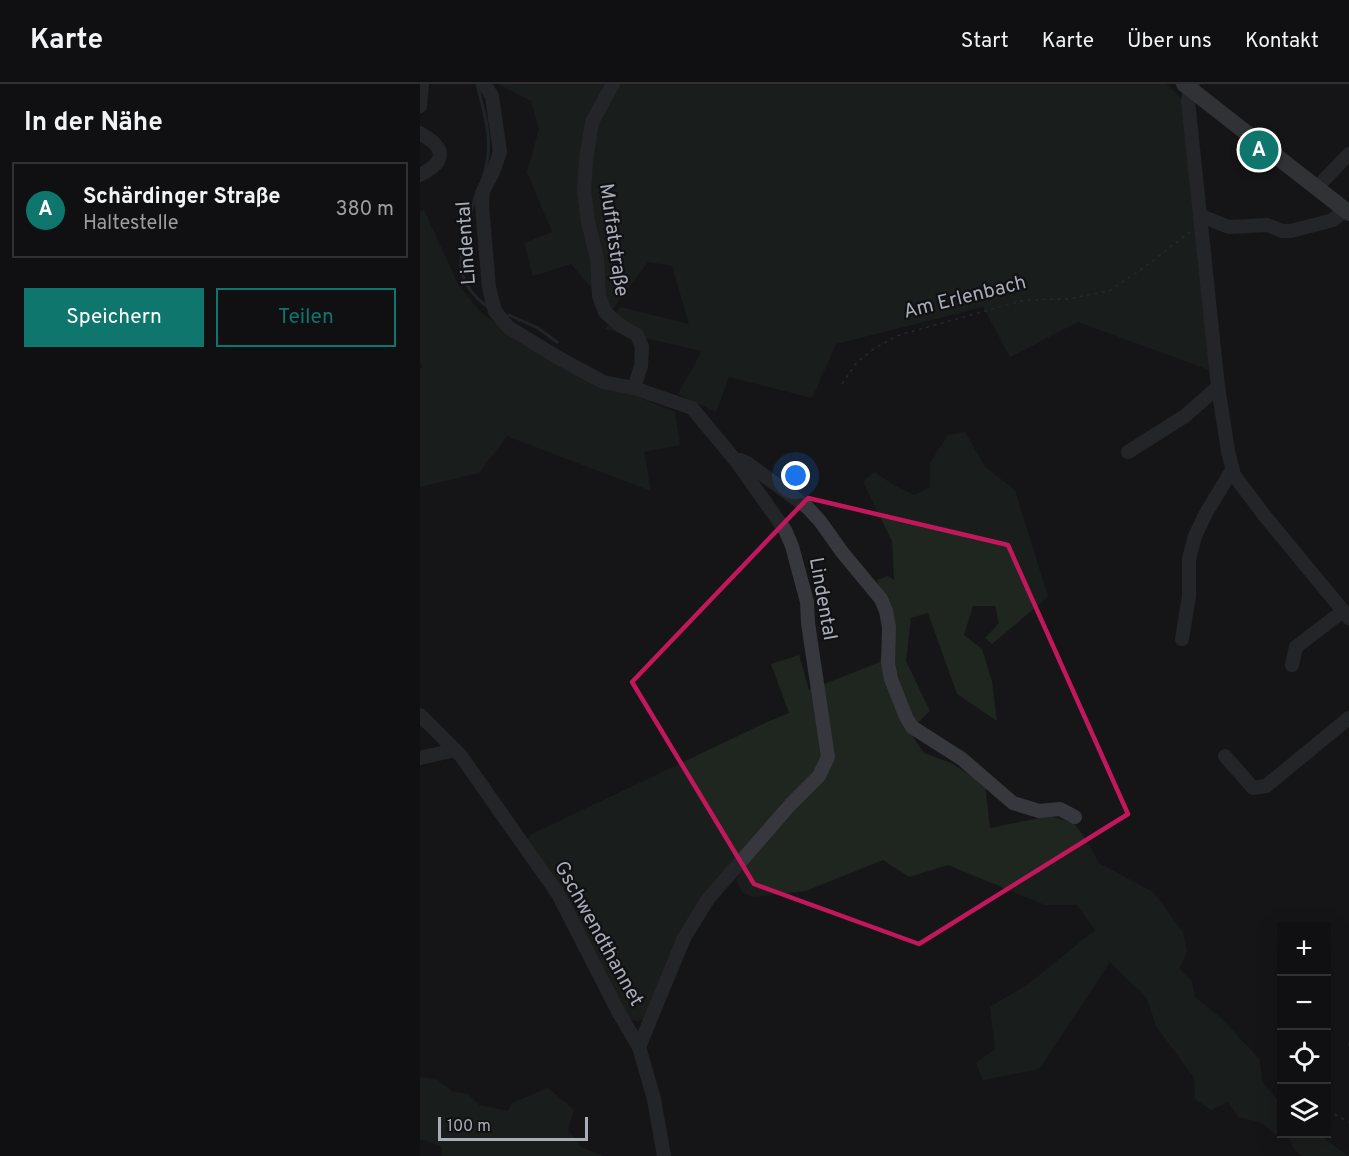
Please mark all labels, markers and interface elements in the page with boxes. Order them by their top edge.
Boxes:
text: Karte [30,23,103,59]
text: Start [961,28,1009,55]
text: Karte [1042,28,1094,55]
text: Über uns [1127,28,1212,55]
text: Kontakt [1245,28,1319,55]
text: In der Nähe [24,107,163,140]
pin: A [1240,128,1278,172]
street label: Muffatstraße [592,182,634,298]
text: Schärdinger Straße [83,184,280,211]
text: A [38,197,53,223]
text: 380 m [335,197,394,223]
street label: Lindental [451,200,483,286]
text: Haltestelle [83,211,179,237]
street label: Am Erlenbach [901,270,1029,326]
button: Speichern [24,288,204,347]
button: Teilen [216,288,396,347]
your location [781,461,810,490]
street label: Lindental [802,555,842,643]
street label: Gschwendthannet [547,857,649,1011]
map controls [1277,922,1331,1138]
button: + [1277,922,1331,976]
button: − [1277,976,1331,1030]
button: locate [1277,1030,1331,1084]
button: layers [1277,1084,1331,1138]
scale bar [438,1114,588,1142]
text: 100 m [447,1117,491,1137]

